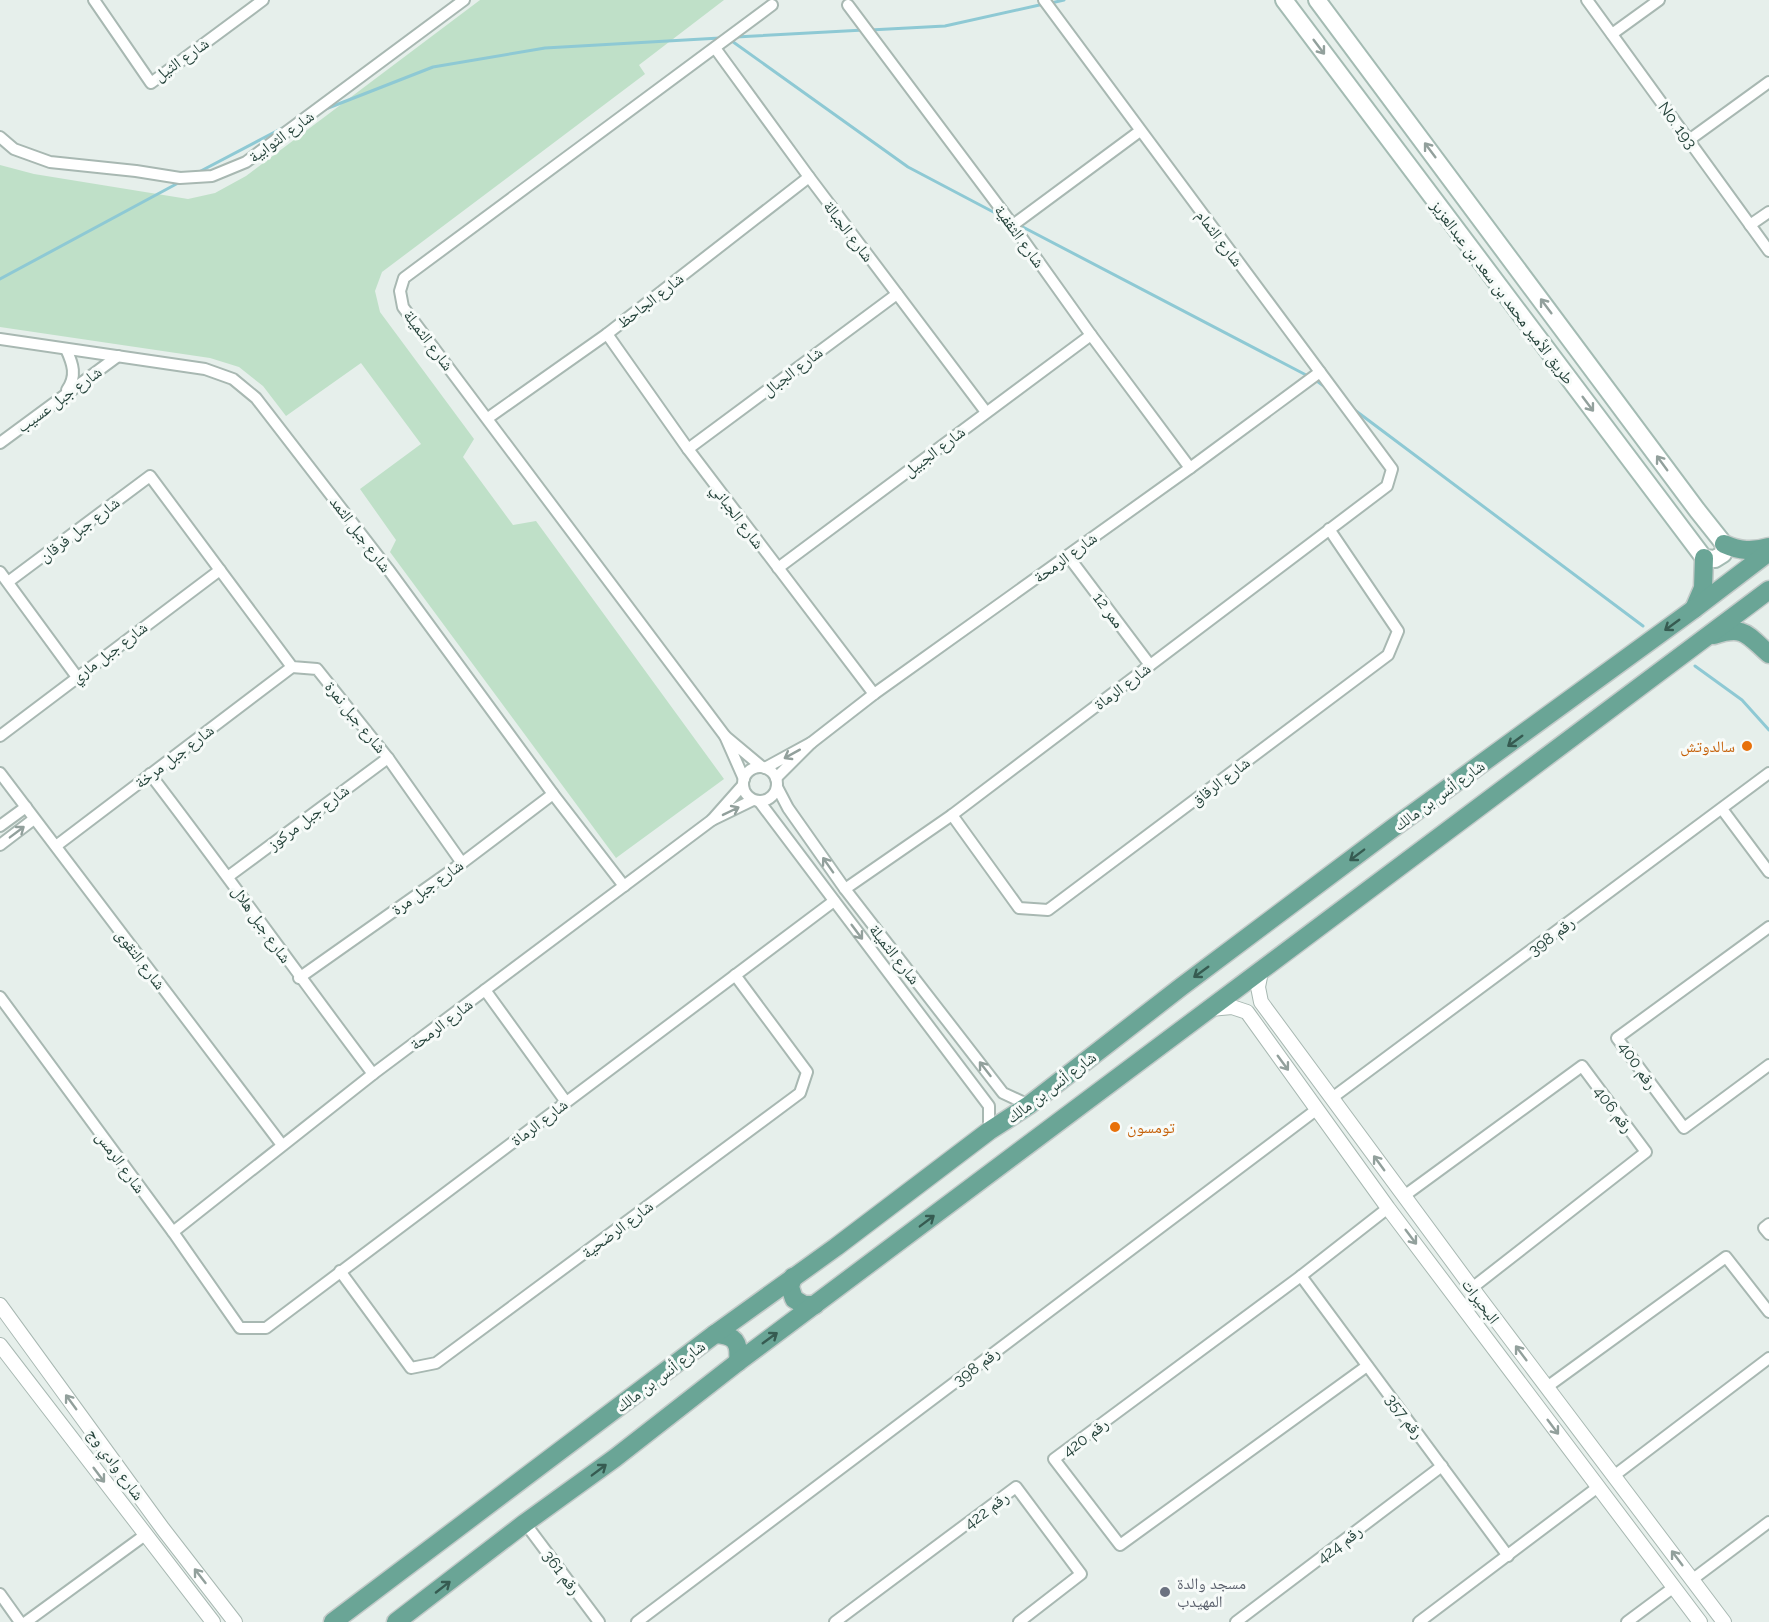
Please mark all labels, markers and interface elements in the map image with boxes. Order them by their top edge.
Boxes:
street label: شارع الثيل [150,34,213,86]
one-way arrow [1312,38,1325,54]
street label: No. 193 [1654,98,1701,152]
street label: شارع الثوابية [245,106,318,167]
one-way arrow [1424,142,1436,158]
street label: طريق الأمير محمد بن سعد بن عبدالعزيز [1426,196,1578,389]
street label: شارع الجبالة [819,197,878,266]
street label: شارع الثقفية [990,201,1049,272]
street label: شارع الثمام [1191,206,1247,271]
street label: شارع الجاحظ [613,269,688,333]
one-way arrow [1540,299,1552,315]
street label: شارع الثميلة [399,306,458,375]
street label: شارع الجبال [758,343,827,401]
street label: شارع جبل عسيب [13,362,106,437]
one-way arrow [1582,395,1594,411]
street label: شارع الجبيل [900,422,969,482]
one-way arrow [1656,455,1669,471]
street label: شارع الجباني [705,480,768,554]
street label: شارع جبل فرقان [35,493,124,567]
street label: شارع جبل الثمد [325,493,395,577]
street label: شارع الرمحة [1030,528,1101,587]
street label: ممر 12 [1089,589,1128,632]
street label: شارع جبل ماري [68,618,153,690]
one-way arrow [1665,619,1681,632]
street label: شارع الرماة [1090,659,1155,715]
street label: شارع جبل نمرة [320,678,390,758]
street label: شارع جبل مرخة [131,721,218,793]
one-way arrow [1507,734,1523,747]
place label: سالدوتش [1680,737,1735,757]
marker: سالدوتش [1740,739,1754,753]
one-way arrow [783,749,801,760]
street label: شارع الرقاق [1187,753,1254,811]
street label: شارع أنس بن مالك [1390,756,1489,835]
street label: شارع جبل مركوز [263,781,353,856]
one-way arrow [721,804,739,816]
one-way arrow [9,826,25,839]
one-way arrow [1349,849,1365,861]
street label: شارع جبل مرة [388,856,467,920]
one-way arrow [821,857,834,873]
street label: شارع جبل هلال [227,882,295,967]
street label: رقم 398 [1524,913,1579,961]
street label: شارع الثميلة [864,920,924,989]
one-way arrow [851,923,863,939]
street label: شارع التقوى [111,925,170,994]
one-way arrow [1193,966,1209,978]
street label: شارع الرمحة [406,995,477,1055]
street label: رقم 400 [1614,1038,1661,1093]
street label: شارع أنس بن مالك [1003,1047,1101,1128]
one-way arrow [1277,1055,1289,1071]
one-way arrow [978,1061,991,1077]
street label: رقم 406 [1589,1082,1637,1137]
street label: شارع الرماة [507,1095,572,1151]
place label: تومسون [1127,1118,1175,1138]
marker: تومسون [1108,1120,1122,1134]
street label: شارع الرمس [91,1128,149,1197]
one-way arrow [1373,1155,1385,1171]
street label: شارع الرضحية [578,1196,657,1263]
one-way arrow [918,1215,934,1228]
one-way arrow [1404,1229,1417,1245]
street label: البحيرات [1458,1275,1504,1327]
one-way arrow [762,1332,778,1344]
street label: شارع أنس بن مالك [612,1336,710,1417]
street label: رقم 398 [949,1343,1004,1391]
one-way arrow [1515,1345,1527,1361]
street label: رقم 357 [1381,1390,1428,1443]
one-way arrow [65,1395,77,1411]
street label: رقم 420 [1059,1414,1113,1462]
one-way arrow [1547,1418,1559,1434]
street label: شارع وادي وج [81,1425,148,1506]
one-way arrow [590,1463,606,1476]
one-way arrow [93,1467,106,1483]
street label: رقم 422 [960,1488,1013,1534]
street label: رقم 424 [1313,1521,1366,1568]
street label: رقم 361 [538,1546,584,1599]
one-way arrow [1671,1550,1684,1566]
one-way arrow [193,1568,206,1584]
place label: مسجد والدة المهيدب [1177,1574,1246,1611]
one-way arrow [435,1580,451,1593]
marker: مسجد والدة المهيدب [1158,1585,1172,1599]

